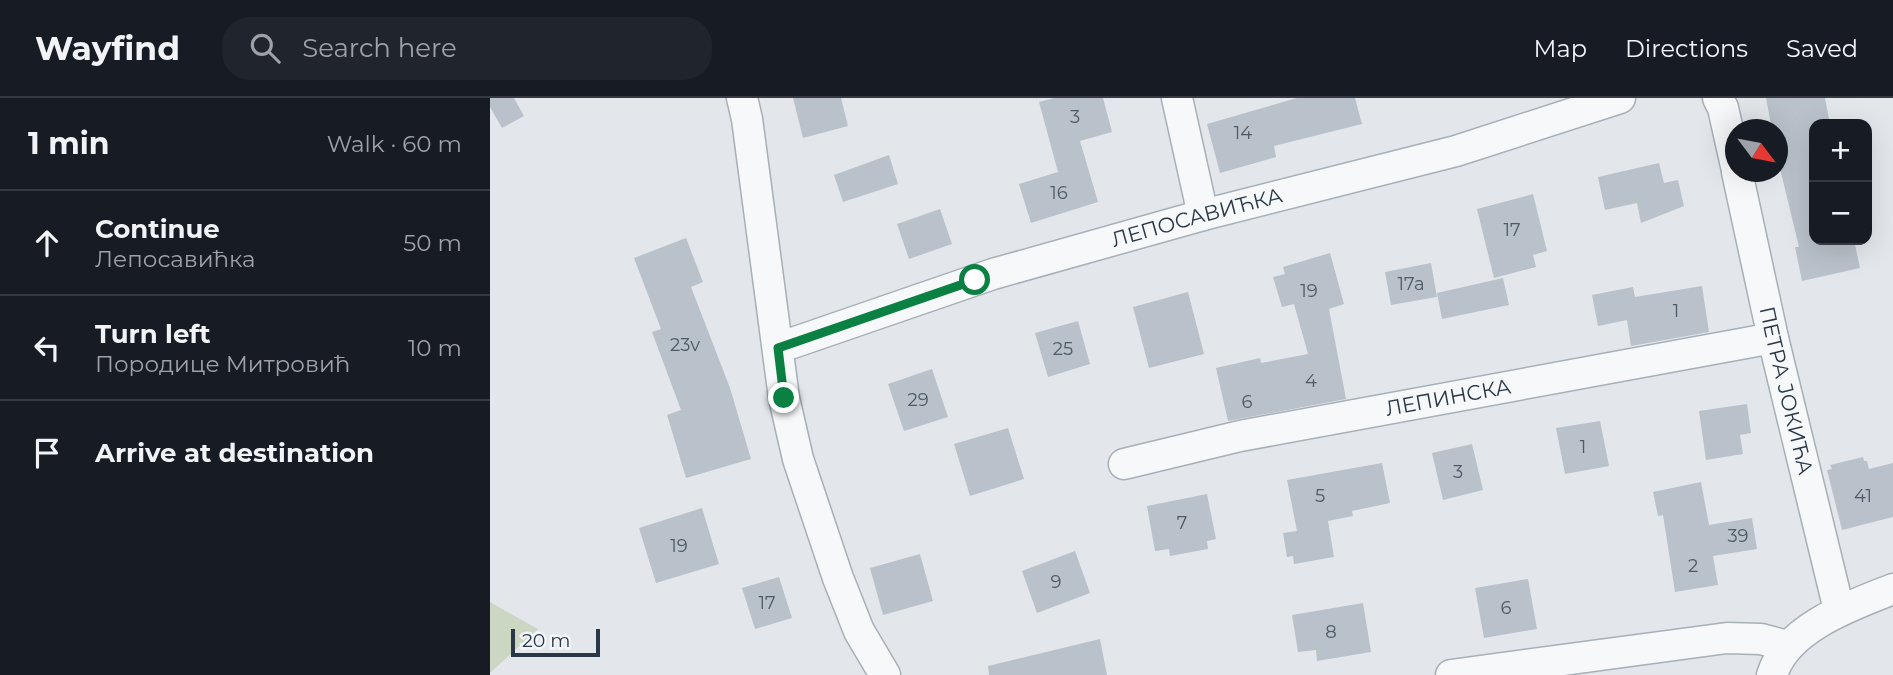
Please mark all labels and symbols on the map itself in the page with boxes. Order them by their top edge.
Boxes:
house number: 3 [1070,106,1080,128]
north arrow [1725,119,1788,182]
house number: 14 [1234,122,1252,144]
house number: 16 [1050,182,1068,204]
street label: ЛЕПОСАВИЋКА [1108,182,1285,252]
house number: 17 [1503,219,1521,241]
route start [959,264,990,295]
house number: 17a [1397,273,1425,295]
house number: 19 [1300,280,1318,302]
house number: 1 [1673,300,1679,322]
street label: ПЕТРА ЈОКИЋА [1754,304,1819,478]
house number: 23v [670,334,700,356]
house number: 25 [1053,338,1073,360]
house number: 4 [1305,370,1317,392]
street label: ЛЕПИНСКА [1383,373,1513,421]
route end [768,382,799,413]
house number: 29 [907,389,929,411]
house number: 6 [1242,391,1253,413]
house number: 1 [1580,436,1586,458]
house number: 3 [1453,461,1463,483]
house number: 5 [1315,485,1325,507]
house number: 41 [1854,485,1872,507]
house number: 7 [1177,512,1187,534]
house number: 39 [1727,525,1749,547]
house number: 19 [670,535,688,557]
house number: 2 [1688,555,1698,577]
house number: 9 [1051,571,1062,593]
house number: 17 [758,592,776,614]
house number: 6 [1501,597,1512,619]
house number: 8 [1325,621,1337,643]
scale bar [511,626,600,658]

